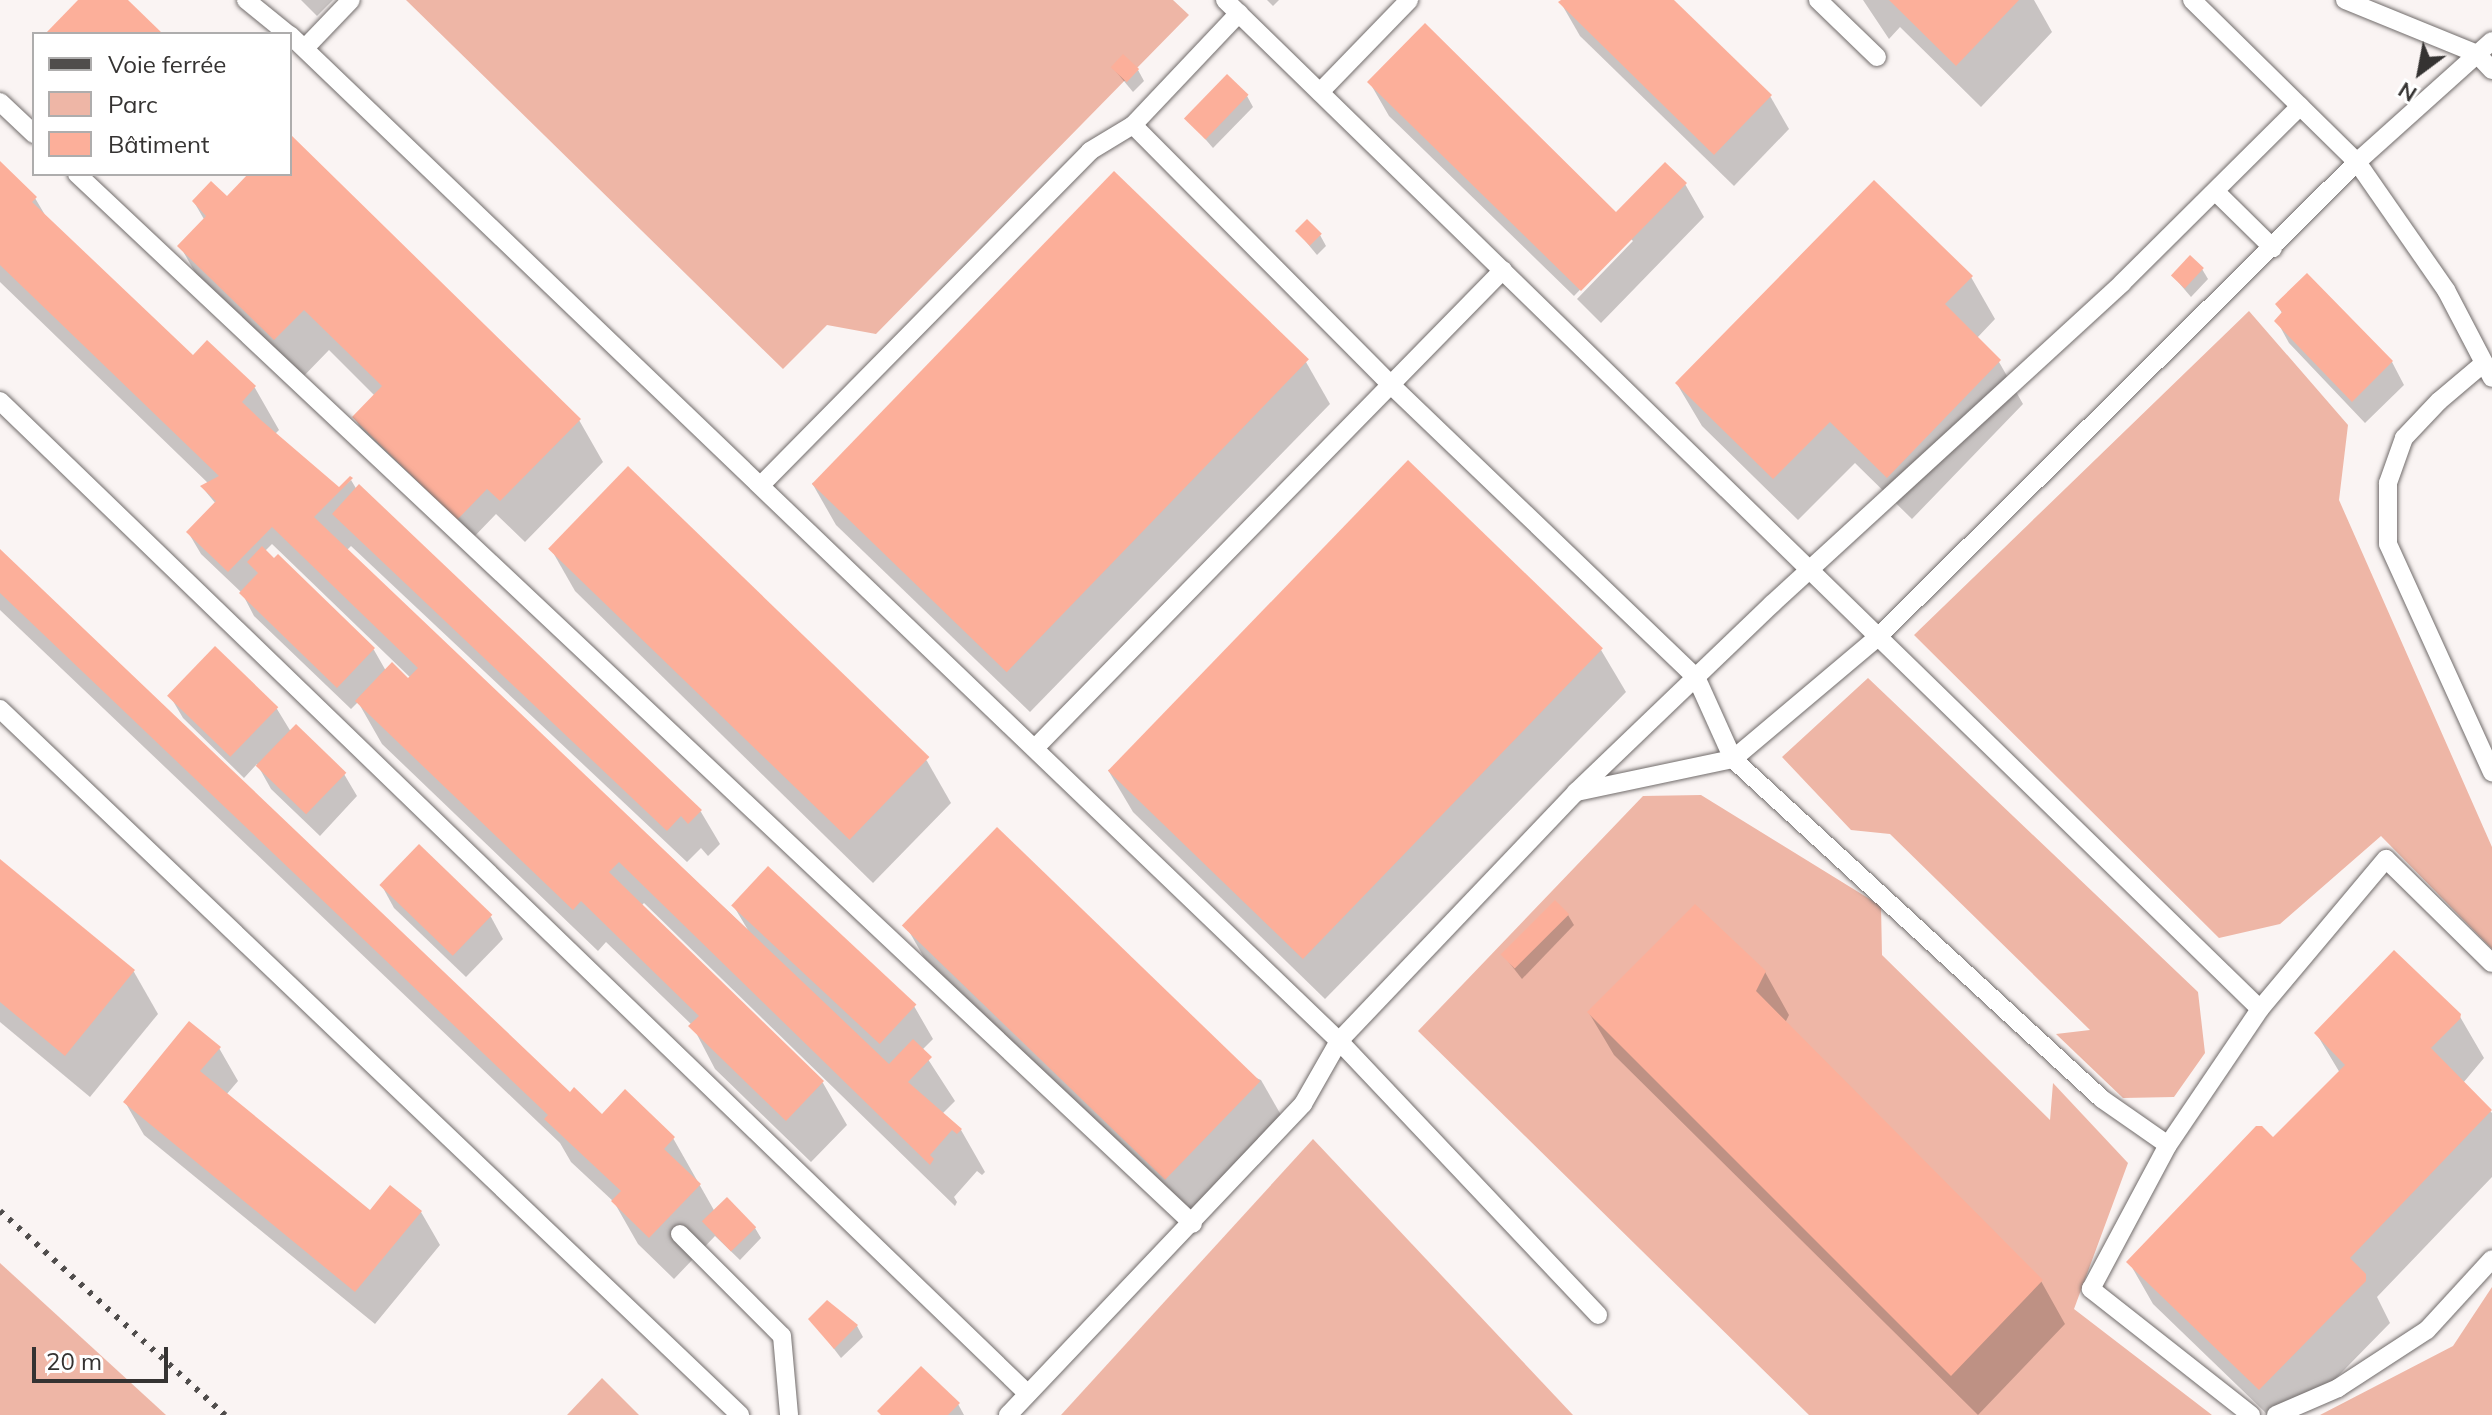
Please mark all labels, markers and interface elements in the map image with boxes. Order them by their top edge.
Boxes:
legend [32,32,292,176]
north arrow [2380,32,2460,112]
text: Voie ferrée [108,49,226,79]
text: N [2393,76,2422,109]
text: Parc [108,89,158,119]
text: Bâtiment [108,129,209,159]
scale bar [36,1331,172,1381]
text: 20 m [46,1346,102,1376]

